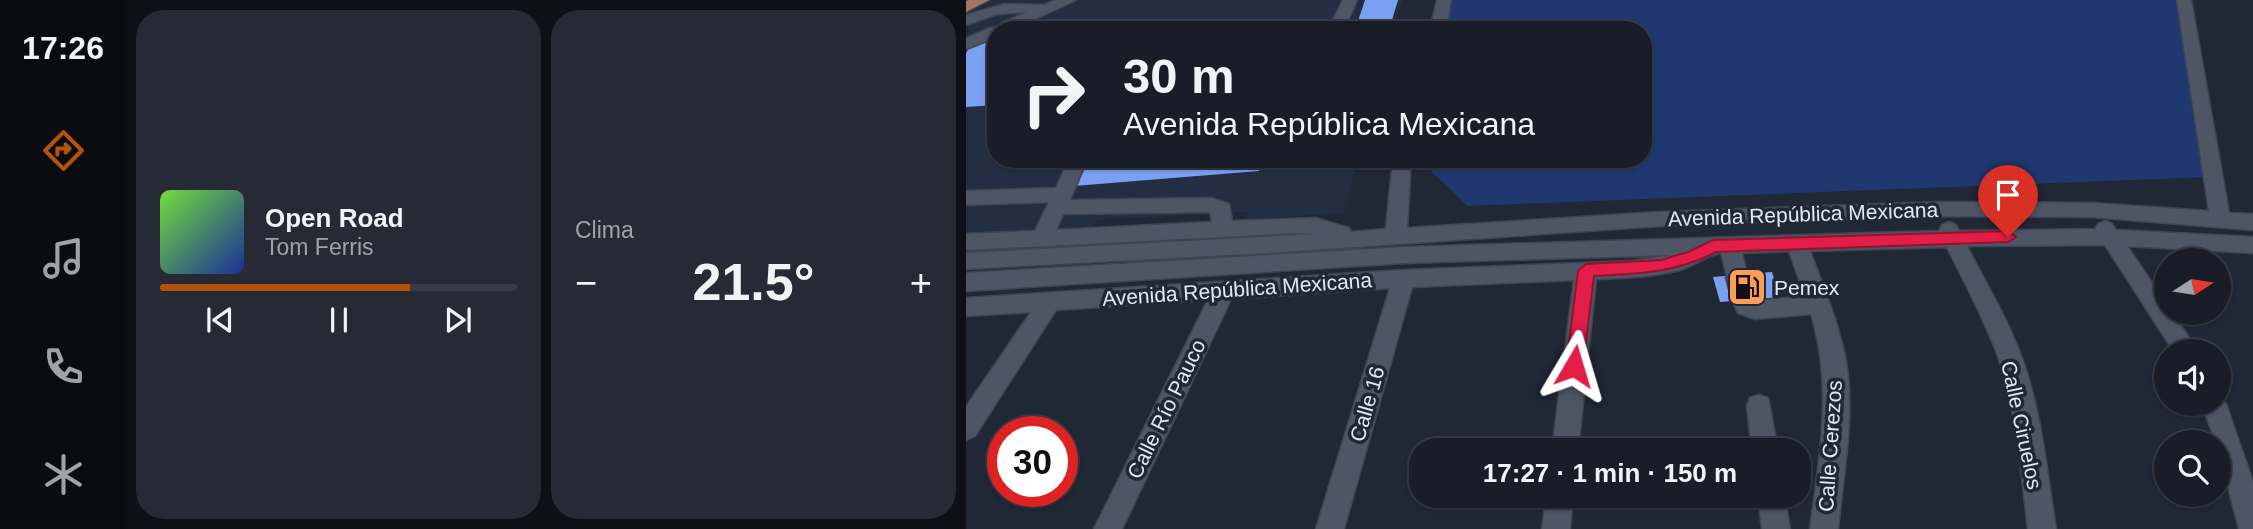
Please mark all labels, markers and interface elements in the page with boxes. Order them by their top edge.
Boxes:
text: 17:26 [22,30,104,66]
icon: right [1008,49,1099,140]
text: 30 m [1123,49,1235,103]
text: Avenida República Mexicana [1123,106,1535,142]
icon: directions [39,126,88,175]
pin [1978,165,2038,237]
icon: arrive [1989,176,2027,214]
street label: Avenida República Mexicana [1667,198,1939,230]
text: Open Road [265,203,404,233]
text: Clima [575,217,634,243]
icon: music [39,234,88,283]
text: Tom Ferris [265,234,374,260]
north arrow [2154,248,2231,326]
map controls [2154,248,2231,507]
text: 21.5° [692,253,815,311]
text: − [575,262,597,304]
text: + [910,262,932,304]
fuel station icon: Pemex [1726,266,1768,308]
street label: Avenida República Mexicana [1101,268,1373,310]
place label: Pemex [1774,276,1840,299]
icon: previous [201,301,239,339]
icon: pause [320,301,358,339]
icon: next [439,301,477,339]
position arrow [1537,329,1611,403]
street label: Calle Río Pauco [1122,336,1210,482]
button: sound [2154,339,2231,416]
icon: phone [39,342,88,391]
street label: Calle Ciruelos [1997,359,2047,491]
street label: Calle 16 [1345,364,1389,444]
street label: Calle Cerezos [1814,379,1846,513]
speed limit sign: 30 [987,416,1078,507]
button: search [2154,430,2231,507]
icon: climate [39,450,88,499]
text: 17:27 · 1 min · 150 m [1483,458,1737,488]

